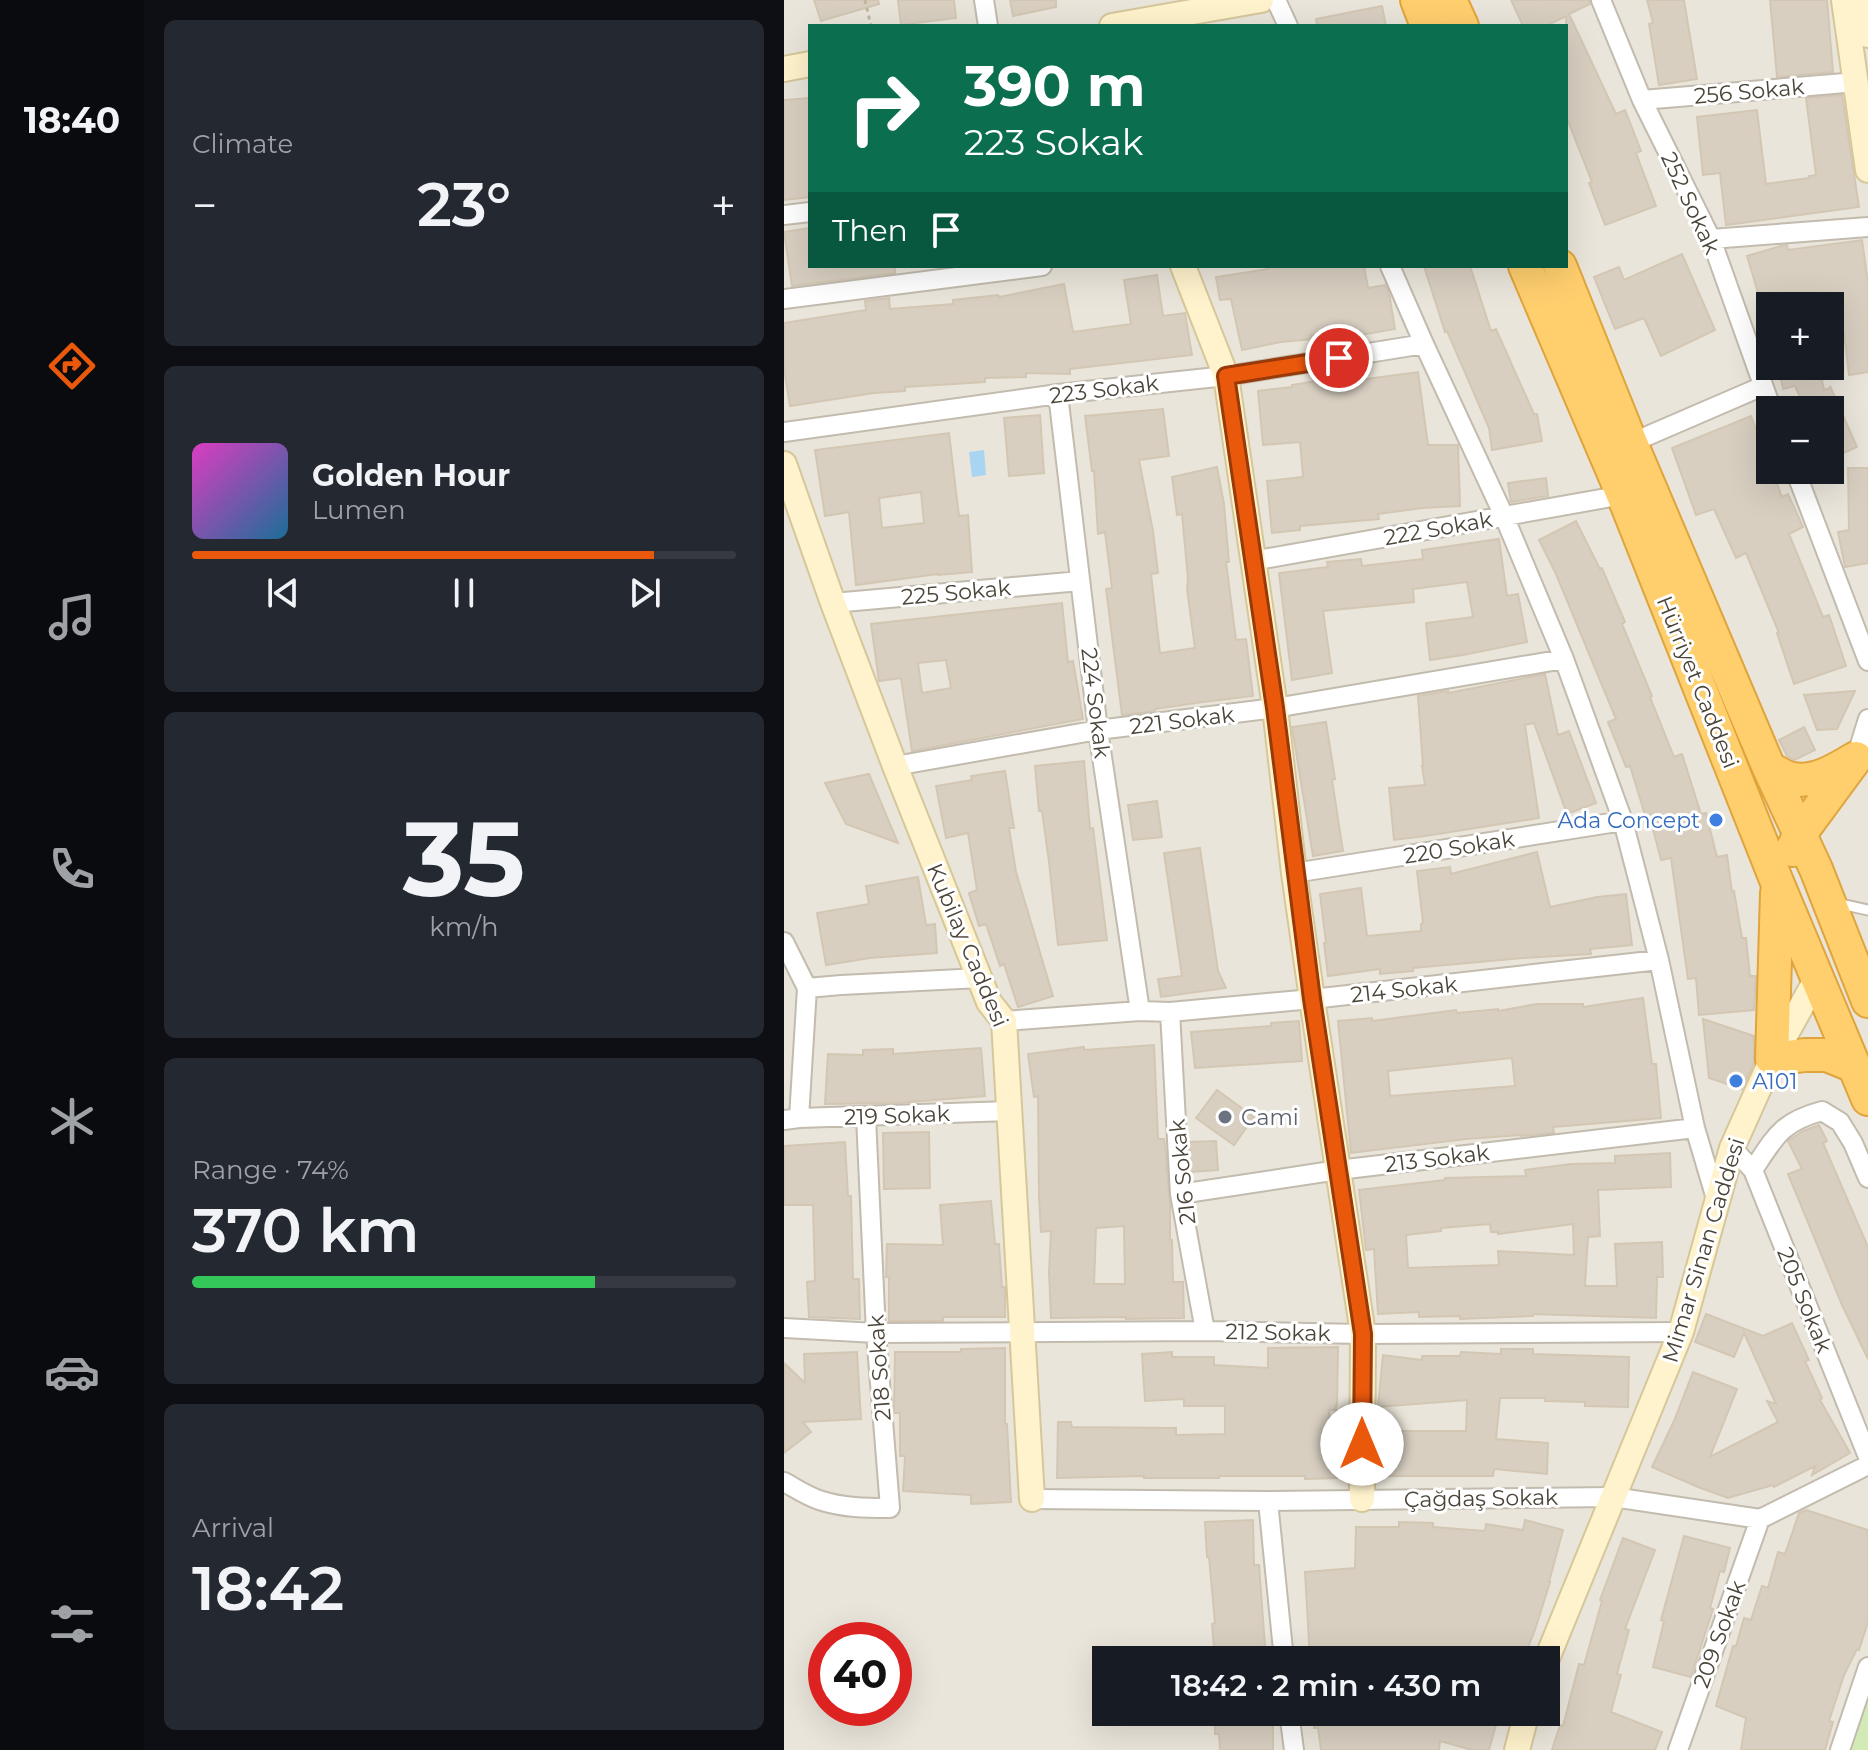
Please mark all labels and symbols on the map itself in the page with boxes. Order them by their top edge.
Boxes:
street label: 256 Sokak [1693,73,1806,110]
street label: 252 Sokak [1655,148,1726,259]
pin [1305,324,1373,392]
street label: 223 Sokak [1048,369,1161,410]
street label: 222 Sokak [1382,506,1495,551]
street label: 225 Sokak [900,574,1013,611]
street label: Hürriyet Caddesi [1651,592,1744,772]
street label: 224 Sokak [1075,646,1116,761]
street label: 221 Sokak [1128,701,1237,740]
place label: Ada Concept [1558,807,1700,834]
marker: Ada Concept [1707,811,1725,829]
street label: 220 Sokak [1402,825,1517,870]
street label: Kubilay Caddesi [921,859,1014,1031]
street label: 214 Sokak [1349,970,1460,1009]
place label: A101 [1752,1068,1797,1095]
marker: A101 [1727,1072,1745,1090]
street label: 219 Sokak [844,1100,951,1131]
place label: Cami [1241,1104,1299,1131]
marker: Cami [1216,1108,1234,1126]
street label: 216 Sokak [1163,1117,1201,1226]
street label: Mimar Sinan Caddesi [1656,1134,1751,1366]
street label: 213 Sokak [1383,1139,1492,1178]
street label: 205 Sokak [1771,1243,1838,1358]
street label: 218 Sokak [862,1313,897,1422]
street label: 212 Sokak [1225,1318,1332,1347]
position arrow [1320,1402,1404,1486]
street label: Çağdaş Sokak [1404,1484,1559,1513]
street label: 209 Sokak [1688,1576,1752,1692]
speed limit sign: 40 [808,1622,912,1726]

